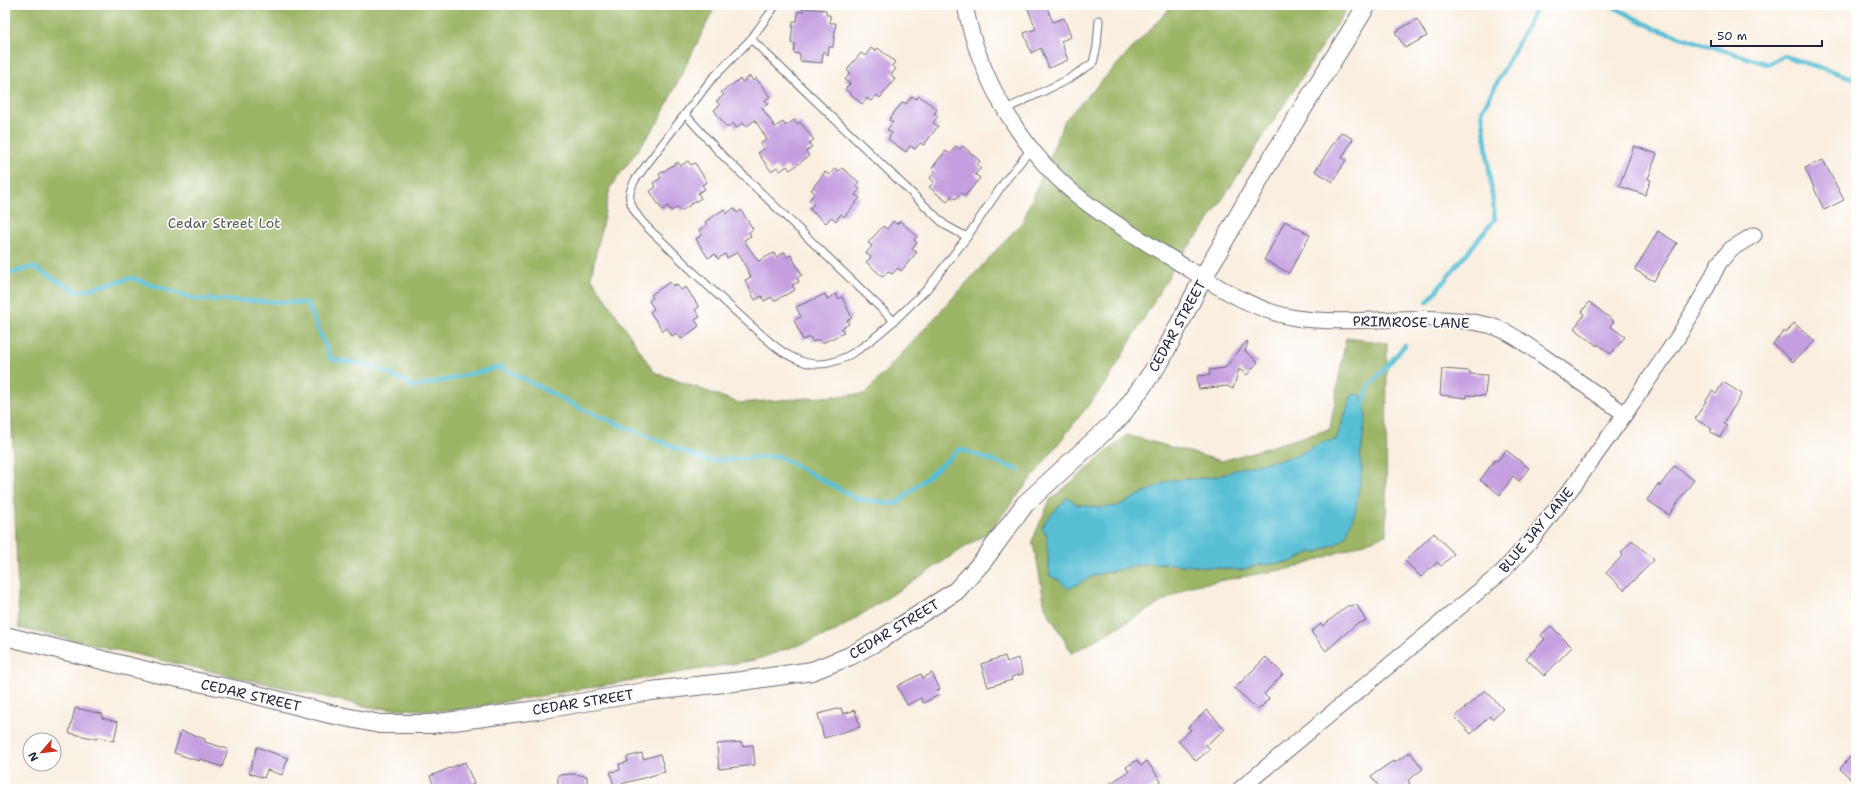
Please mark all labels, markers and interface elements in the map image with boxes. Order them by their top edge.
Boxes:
scale bar [1711,22,1822,48]
text: 50 m [1717,28,1747,44]
park label: Cedar Street Lot [168,214,280,232]
street label: CEDAR STREET [1144,277,1210,375]
street label: PRIMROSE LANE [1352,312,1470,332]
street label: BLUE JAY LANE [1495,483,1577,577]
street label: CEDAR STREET [846,595,943,663]
street label: CEDAR STREET [199,675,303,715]
street label: CEDAR STREET [531,685,635,719]
north arrow [22,732,62,772]
text: N [25,749,42,764]

